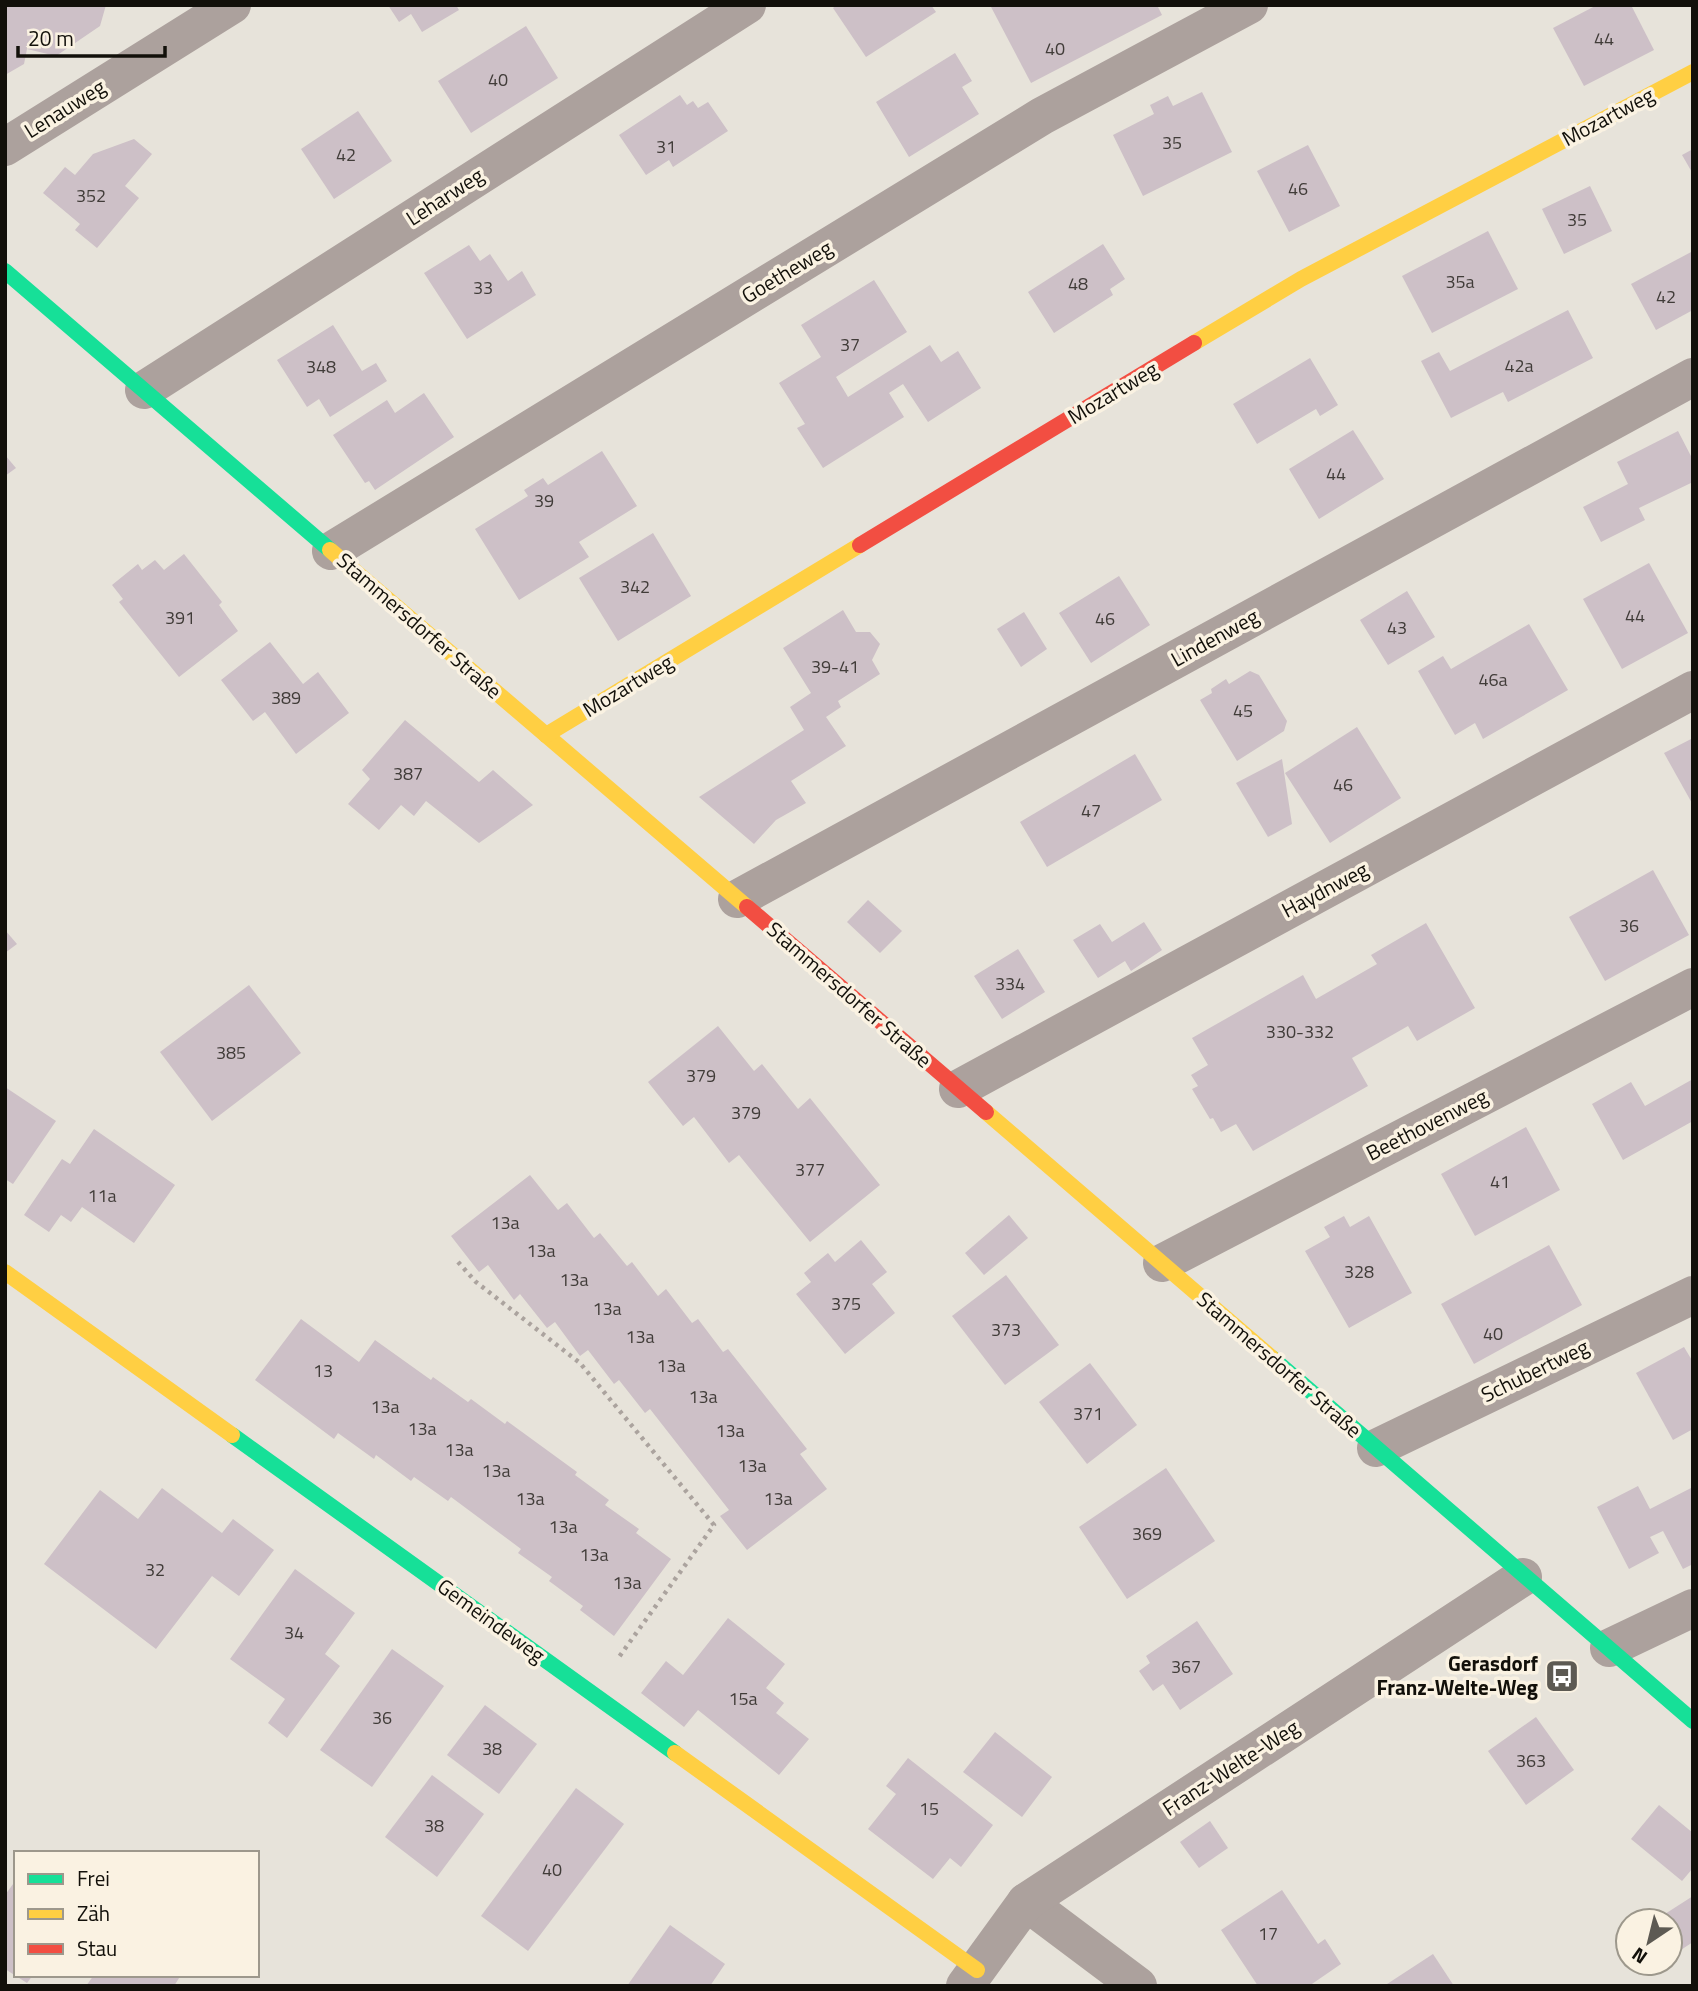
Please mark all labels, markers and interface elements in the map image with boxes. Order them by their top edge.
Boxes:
scale bar [18,14,164,58]
text: 20 m [28,22,74,54]
house number: 44 [1594,25,1614,52]
house number: 40 [1045,35,1065,62]
house number: 40 [488,66,508,93]
street label: Lenauweg [17,70,112,146]
street label: Mozartweg [1556,78,1660,154]
house number: 35 [1162,129,1182,156]
house number: 31 [656,133,676,160]
house number: 42 [336,141,356,168]
street label: Leharweg [399,159,490,233]
house number: 46 [1288,175,1308,202]
house number: 352 [76,182,106,209]
house number: 35 [1567,206,1587,233]
street label: Goetheweg [735,231,838,311]
house number: 35a [1445,268,1475,295]
house number: 48 [1068,270,1088,297]
house number: 33 [473,274,493,301]
house number: 42 [1656,283,1676,310]
house number: 37 [840,331,860,358]
street label: Mozartweg [1061,352,1164,432]
house number: 42a [1504,352,1534,379]
house number: 348 [306,353,336,380]
house number: 44 [1326,460,1346,487]
house number: 39 [534,487,554,514]
street label: Stammersdorfer Straße [330,544,509,706]
house number: 342 [620,573,650,600]
street label: Lindenweg [1165,600,1264,674]
house number: 44 [1625,602,1645,629]
house number: 391 [165,604,195,631]
house number: 46 [1095,605,1115,632]
house number: 43 [1387,614,1407,641]
street label: Mozartweg [576,645,679,725]
house number: 39-41 [811,653,859,680]
house number: 46a [1478,666,1508,693]
house number: 389 [271,684,301,711]
house number: 45 [1233,697,1253,724]
house number: 387 [393,760,423,787]
house number: 46 [1333,771,1353,798]
house number: 47 [1081,797,1101,824]
street label: Haydnweg [1275,853,1374,925]
house number: 36 [1619,912,1639,939]
street label: Stammersdorfer Straße [760,913,939,1075]
house number: 334 [995,970,1025,997]
house number: 330-332 [1266,1018,1334,1045]
house number: 385 [216,1039,246,1066]
house number: 379 [686,1062,716,1089]
street label: Beethovenweg [1360,1080,1493,1168]
house number: 379 [731,1099,761,1126]
house number: 377 [795,1156,825,1183]
house number: 41 [1490,1168,1510,1195]
house number: 11a [87,1182,117,1209]
house number: 13a [490,1209,520,1236]
house number: 13a [526,1237,556,1264]
house number: 328 [1344,1258,1374,1285]
house number: 13a [559,1266,589,1293]
street label: Stammersdorfer Straße [1190,1283,1369,1445]
house number: 375 [831,1290,861,1317]
house number: 13a [592,1295,622,1322]
house number: 373 [991,1316,1021,1343]
house number: 40 [1483,1320,1503,1347]
house number: 13a [625,1323,655,1350]
street label: Schubertweg [1475,1330,1594,1410]
house number: 13a [656,1352,686,1379]
house number: 13 [313,1357,333,1384]
house number: 13a [688,1383,718,1410]
house number: 13a [370,1393,400,1420]
house number: 371 [1073,1400,1103,1427]
house number: 13a [407,1415,437,1442]
house number: 13a [715,1417,745,1444]
house number: 13a [444,1436,474,1463]
house number: 13a [737,1452,767,1479]
house number: 13a [481,1457,511,1484]
house number: 13a [515,1485,545,1512]
house number: 13a [763,1485,793,1512]
house number: 13a [548,1513,578,1540]
house number: 369 [1132,1520,1162,1547]
house number: 13a [579,1541,609,1568]
house number: 32 [145,1556,165,1583]
house number: 13a [612,1569,642,1596]
street label: Gemeindeweg [431,1570,552,1670]
house number: 34 [284,1619,304,1646]
place label: Gerasdorf Franz-Welte-Weg [1376,1647,1538,1703]
house number: 367 [1171,1653,1201,1680]
bus stop icon: Gerasdorf Franz-Welte-Weg [1543,1657,1581,1695]
house number: 15a [728,1685,758,1712]
house number: 36 [372,1704,392,1731]
street label: Franz-Welte-Weg [1156,1711,1305,1823]
house number: 38 [482,1735,502,1762]
house number: 363 [1516,1747,1546,1774]
house number: 15 [919,1795,939,1822]
house number: 38 [424,1812,444,1839]
legend [14,1851,259,1977]
house number: 40 [542,1856,562,1883]
text: Frei [77,1862,110,1894]
text: Zäh [77,1897,110,1929]
north arrow [1614,1907,1684,1977]
house number: 17 [1258,1920,1278,1947]
text: Stau [77,1932,117,1964]
text: N [1625,1941,1653,1972]

